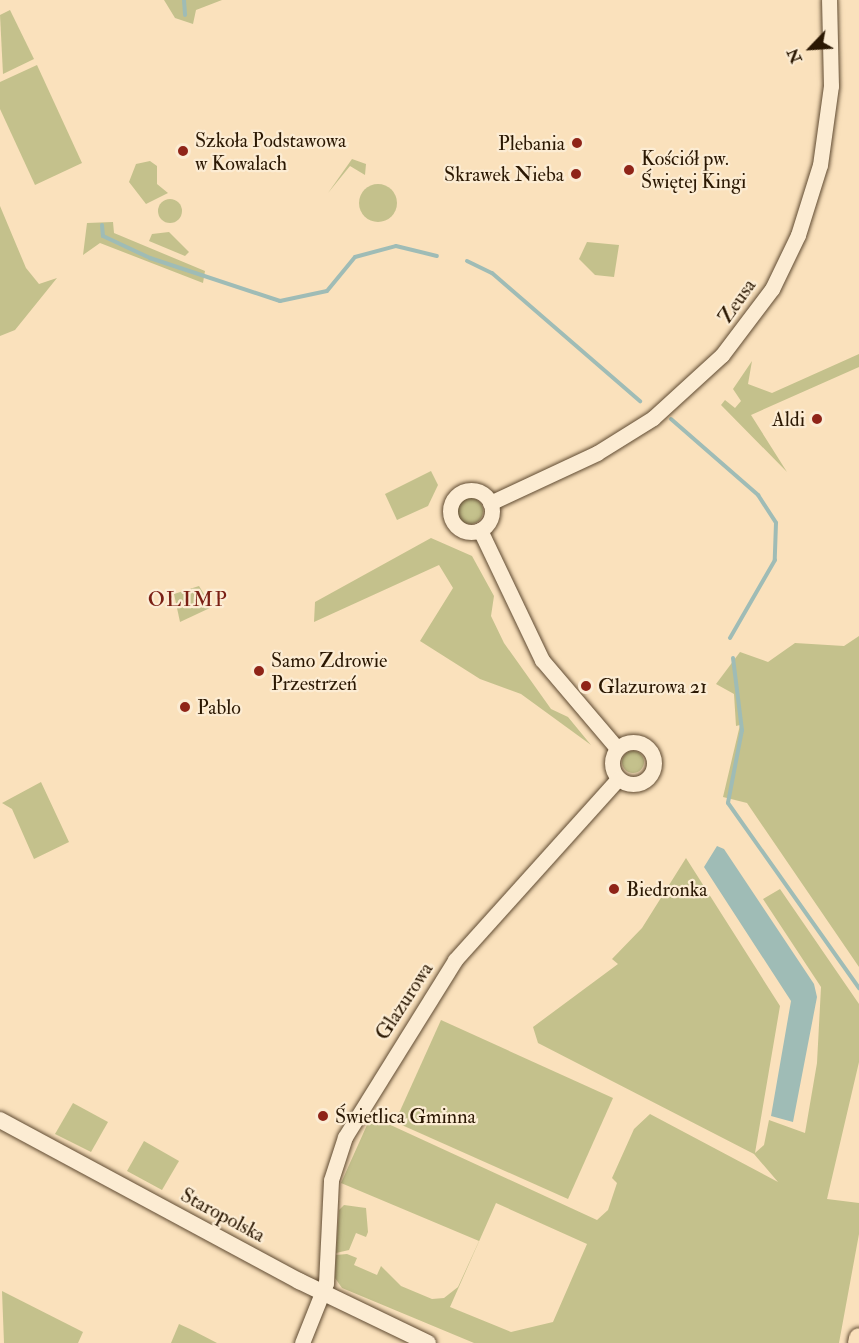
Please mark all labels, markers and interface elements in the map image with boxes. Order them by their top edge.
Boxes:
north arrow [781,18,841,78]
text: N [783,45,807,66]
place label: Szkoła Podstawowa w Kowalach [195,128,346,175]
place label: Plebania [498,131,565,155]
marker: Plebania [570,136,584,150]
marker: Szkoła Podstawowa w Kowalach [176,144,190,158]
place label: Kościół pw. Świętej Kingi [641,146,746,193]
place label: Skrawek Nieba [444,162,564,186]
marker: Kościół pw. Świętej Kingi [622,163,636,177]
marker: Skrawek Nieba [569,167,583,181]
street label: Zeusa [713,274,761,328]
place label: Aldi [772,407,805,431]
marker: Aldi [810,412,824,426]
district label: OLIMP [148,587,228,613]
place label: Samo Zdrowie Przestrzeń [271,648,387,695]
marker: Samo Zdrowie Przestrzeń [252,664,266,678]
place label: Glazurowa 21 [598,674,707,698]
marker: Glazurowa 21 [579,679,593,693]
place label: Pablo [197,695,241,719]
marker: Pablo [178,700,192,714]
place label: Biedronka [626,877,707,901]
marker: Biedronka [607,882,621,896]
street label: Glazurowa [370,958,438,1044]
place label: Świetlica Gminna [335,1104,476,1128]
marker: Świetlica Gminna [316,1109,330,1123]
street label: Staropolska [177,1183,269,1247]

